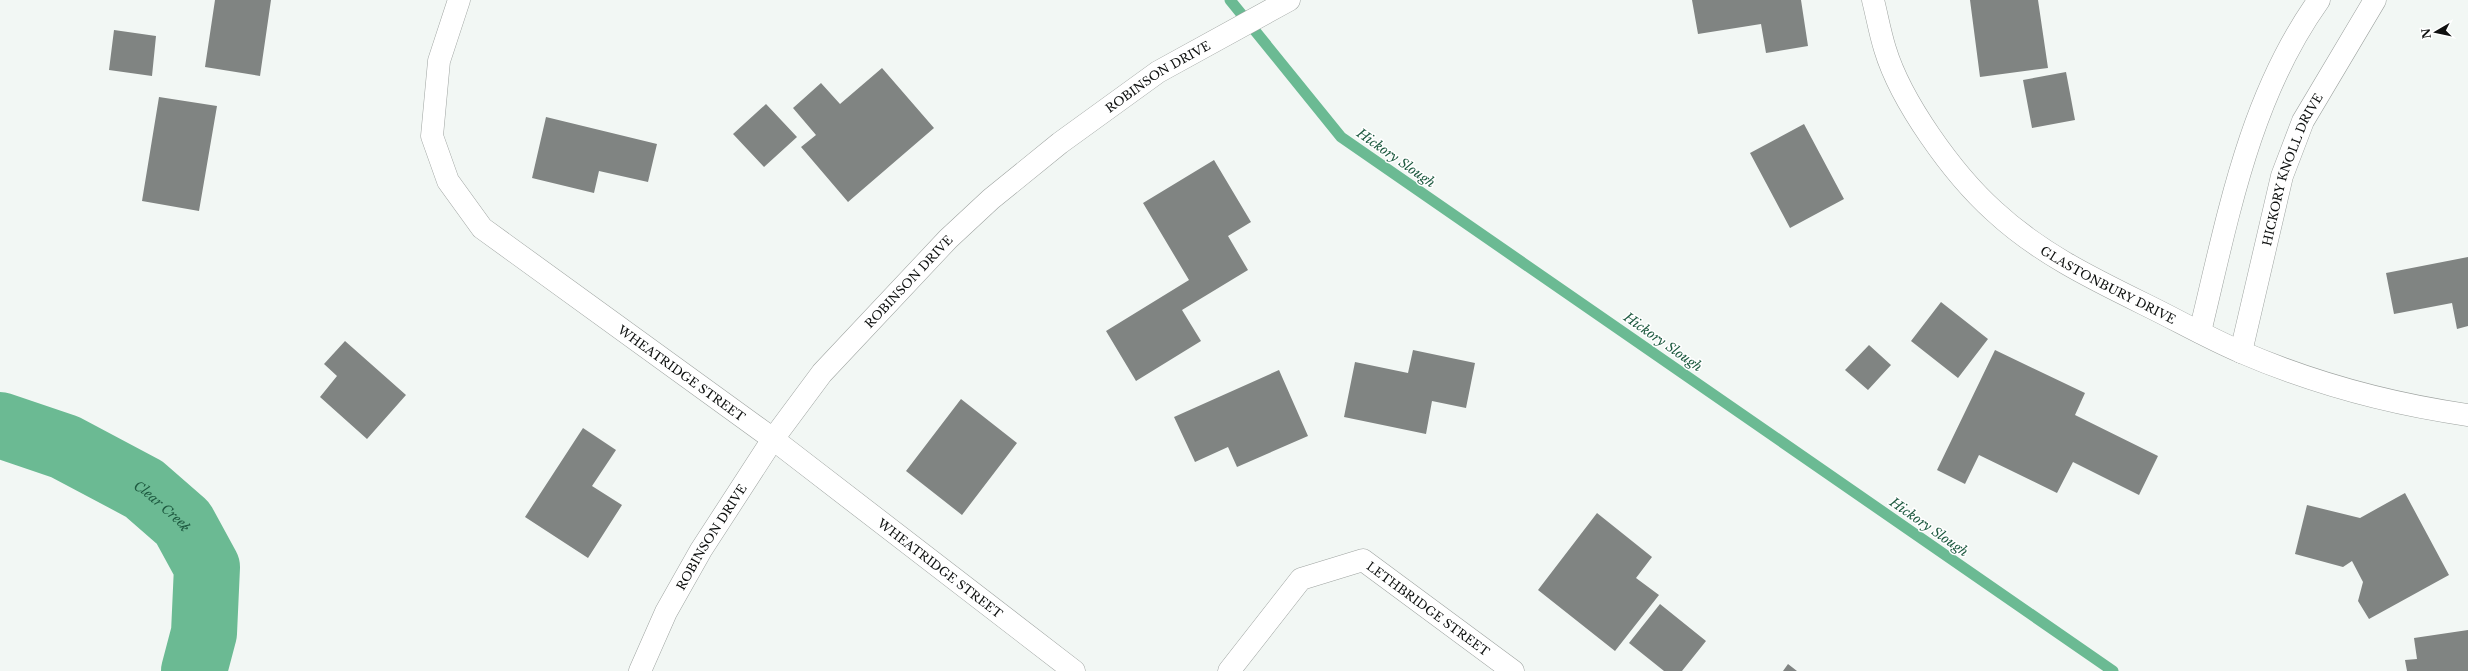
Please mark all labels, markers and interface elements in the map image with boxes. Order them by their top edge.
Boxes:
north arrow [2416,12,2456,52]
text: N [2418,27,2434,40]
street label: ROBINSON DRIVE [1102,37,1213,115]
street label: HICKORY KNOLL DRIVE [2259,90,2325,247]
water label: Hickory Slough [1353,124,1439,191]
street label: ROBINSON DRIVE [861,232,955,331]
street label: GLASTONBURY DRIVE [2038,242,2179,327]
water label: Hickory Slough [1620,308,1706,375]
street label: WHEATRIDGE STREET [614,321,749,424]
water label: Clear Creek [131,477,195,535]
street label: ROBINSON DRIVE [673,481,749,592]
water label: Hickory Slough [1886,493,1972,560]
street label: WHEATRIDGE STREET [874,515,1006,621]
street label: LETHBRIDGE STREET [1364,558,1493,659]

